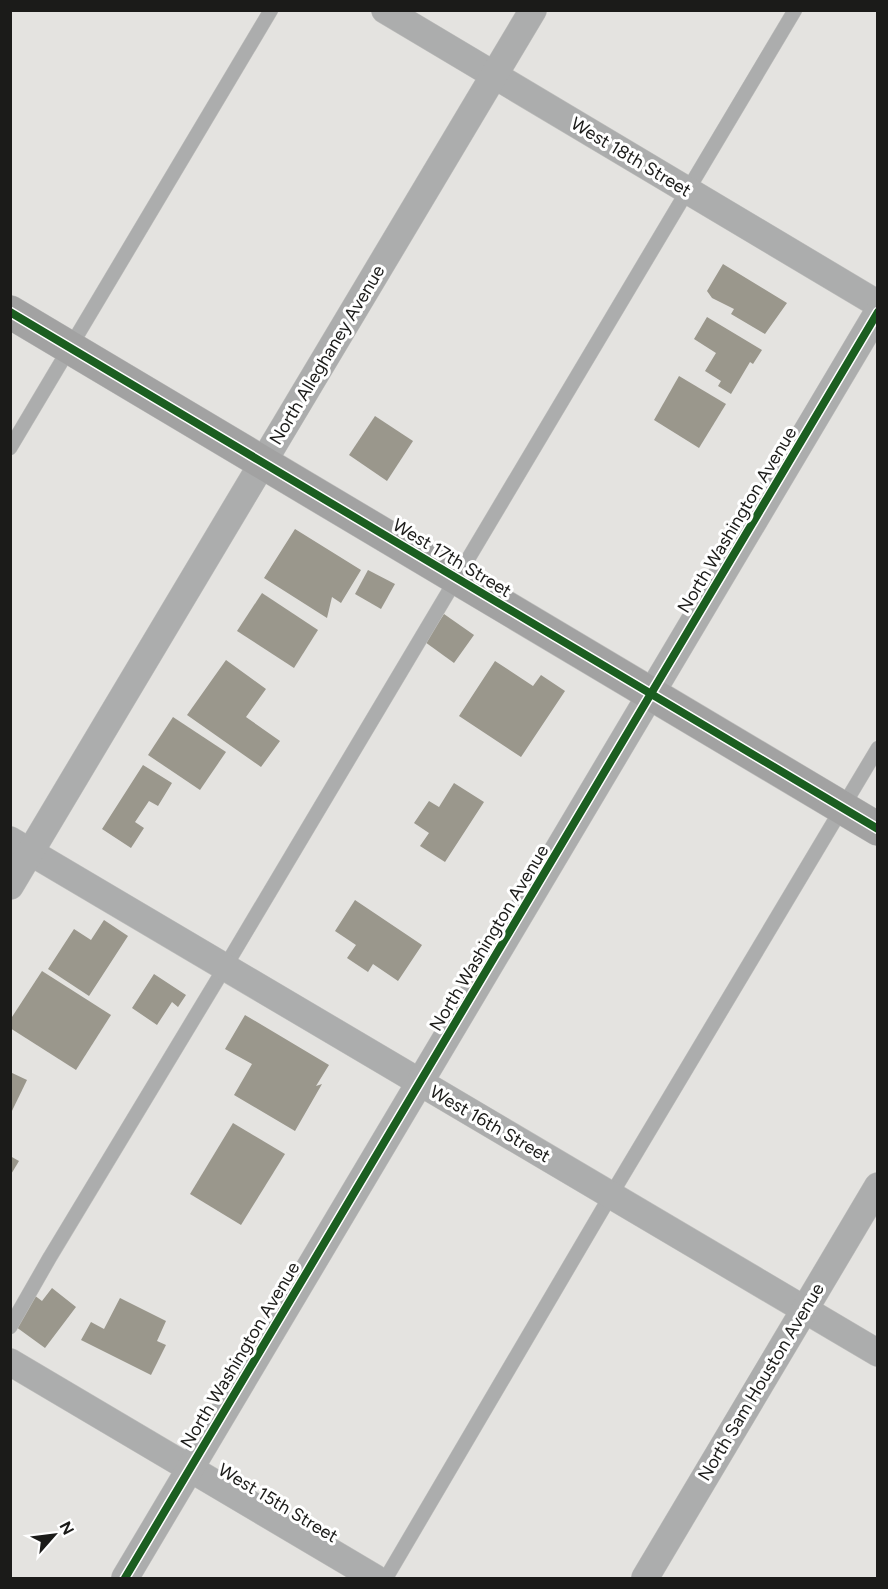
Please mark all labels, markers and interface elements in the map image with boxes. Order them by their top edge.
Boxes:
street label: West 18th Street [567,112,695,202]
street label: North Alleghaney Avenue [265,261,390,449]
street label: North Washington Avenue [673,423,801,617]
street label: West 17th Street [389,514,516,602]
street label: North Washington Avenue [425,841,553,1035]
street label: West 16th Street [426,1081,554,1167]
street label: North Washington Avenue [176,1258,304,1452]
street label: North Sam Houston Avenue [693,1279,829,1485]
street label: West 15th Street [214,1459,342,1547]
north arrow [24,1505,84,1565]
text: N [56,1518,78,1538]

